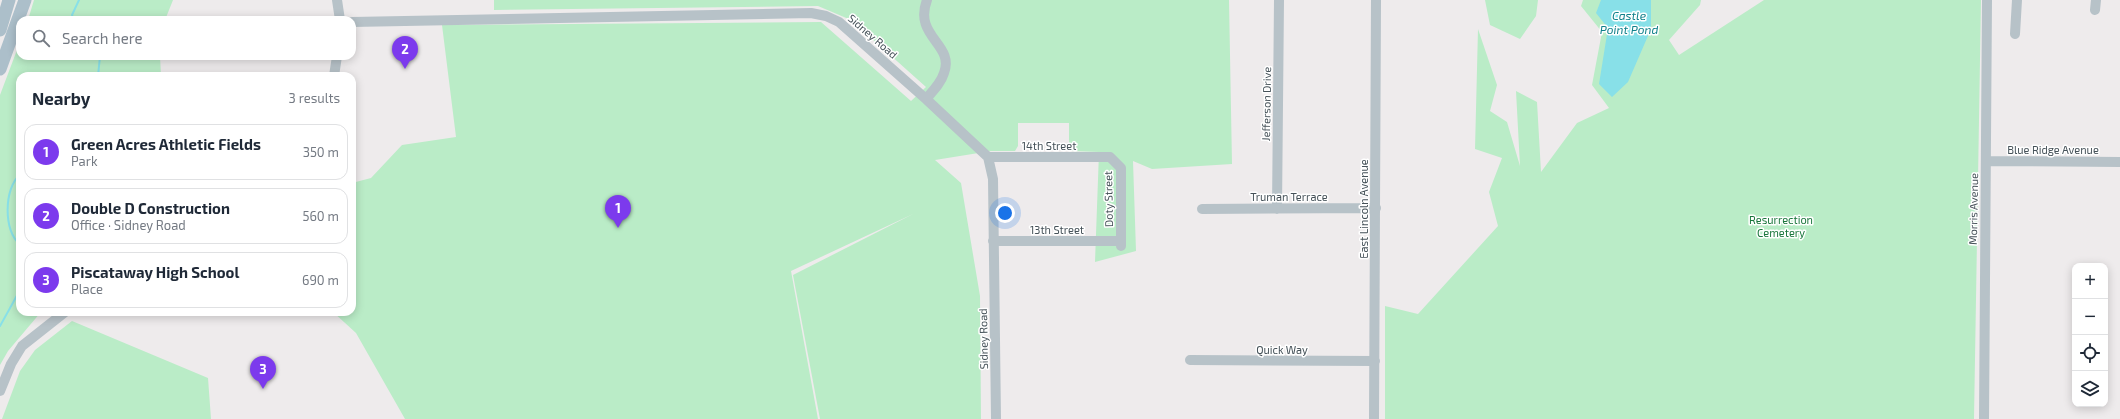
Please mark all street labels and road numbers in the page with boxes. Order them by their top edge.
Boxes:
street label: Sidney Road [846,11,900,61]
street label: Jefferson Drive [1259,67,1273,141]
street label: 14th Street [1022,139,1076,152]
street label: Blue Ridge Avenue [2007,143,2099,156]
street label: East Lincoln Avenue [1357,159,1370,259]
street label: Doty Street [1101,171,1115,227]
street label: Morris Avenue [1966,173,1980,245]
street label: Truman Terrace [1250,190,1328,203]
street label: 13th Street [1030,223,1084,236]
street label: Sidney Road [976,308,990,370]
street label: Quick Way [1256,343,1308,357]

